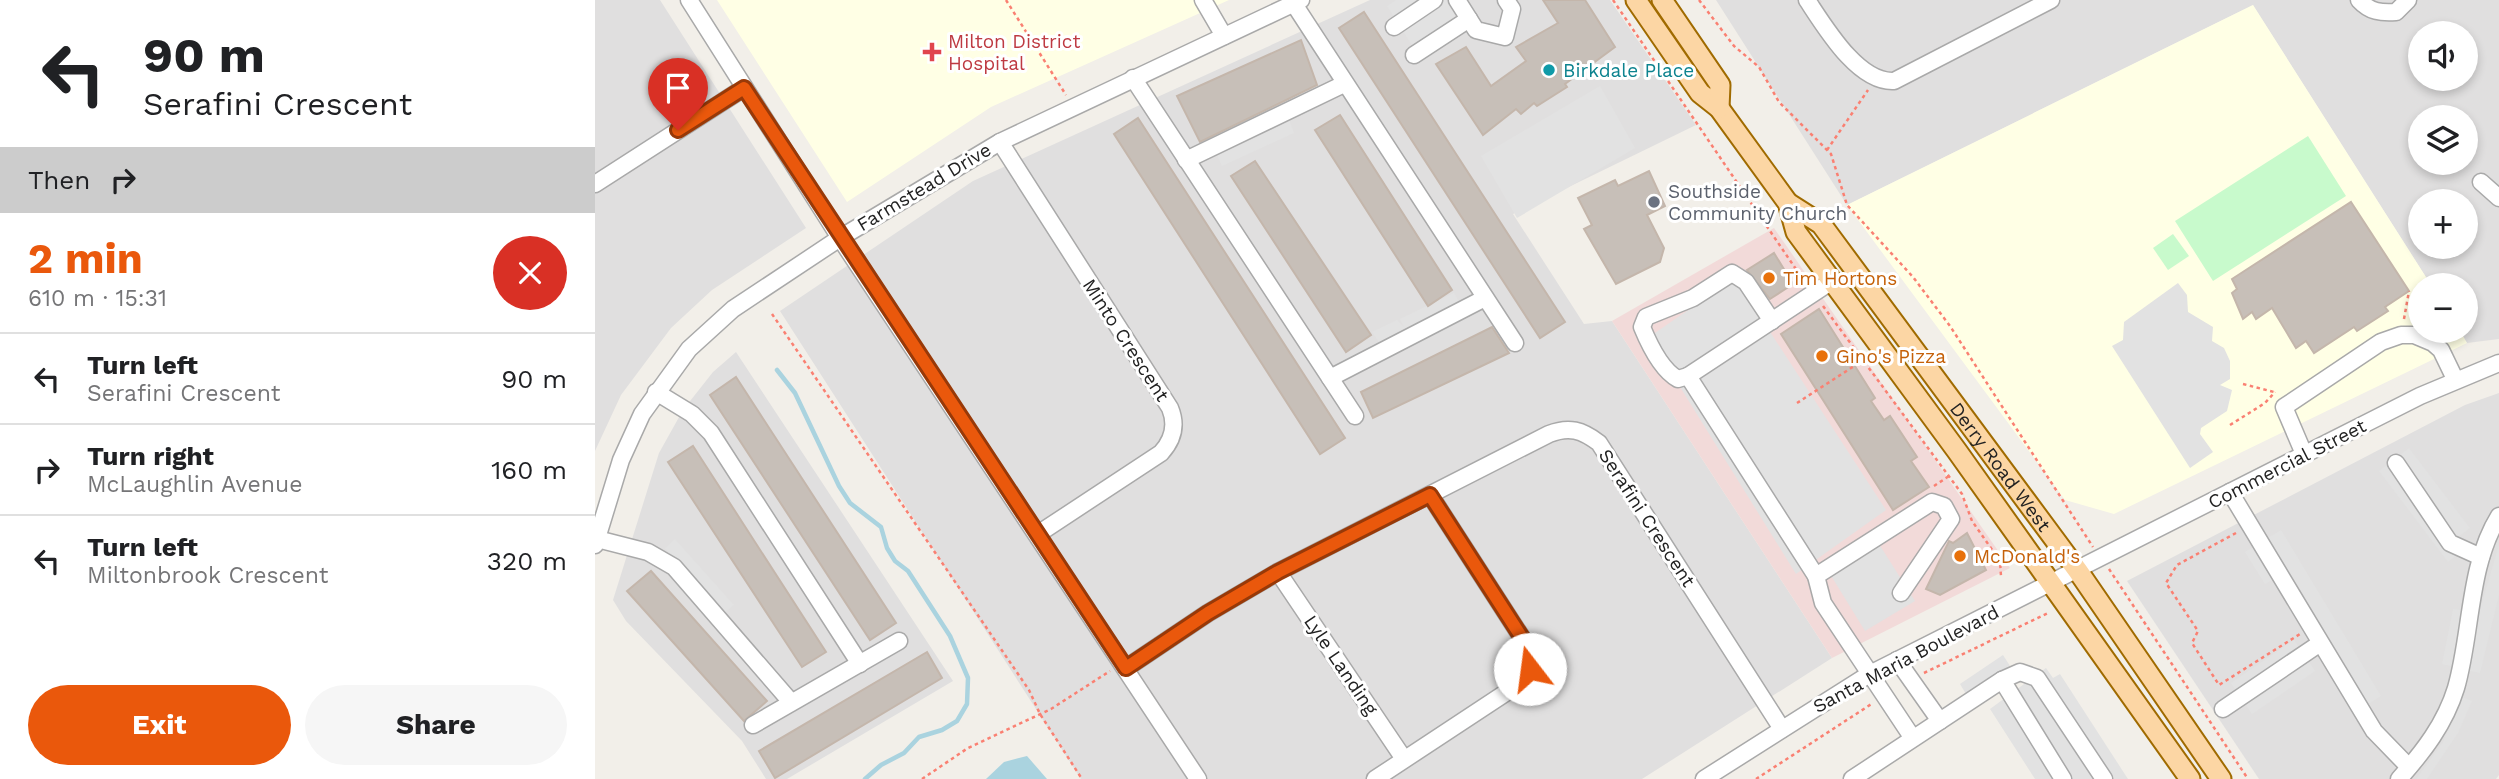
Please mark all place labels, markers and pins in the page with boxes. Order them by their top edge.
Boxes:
place label: Milton District Hospital [948,30,1080,75]
marker: Milton District Hospital [922,42,942,62]
pin [648,58,708,130]
place label: Birkdale Place [1563,59,1694,82]
marker: Birkdale Place [1541,62,1557,78]
place label: Southside Community Church [1668,180,1847,225]
marker: Southside Community Church [1646,194,1662,210]
place label: Tim Hortons [1783,267,1897,290]
marker: Tim Hortons [1761,270,1777,286]
place label: Gino's Pizza [1836,345,1946,368]
marker: Gino's Pizza [1814,348,1830,364]
place label: McDonald's [1974,545,2080,568]
marker: McDonald's [1952,548,1968,564]

